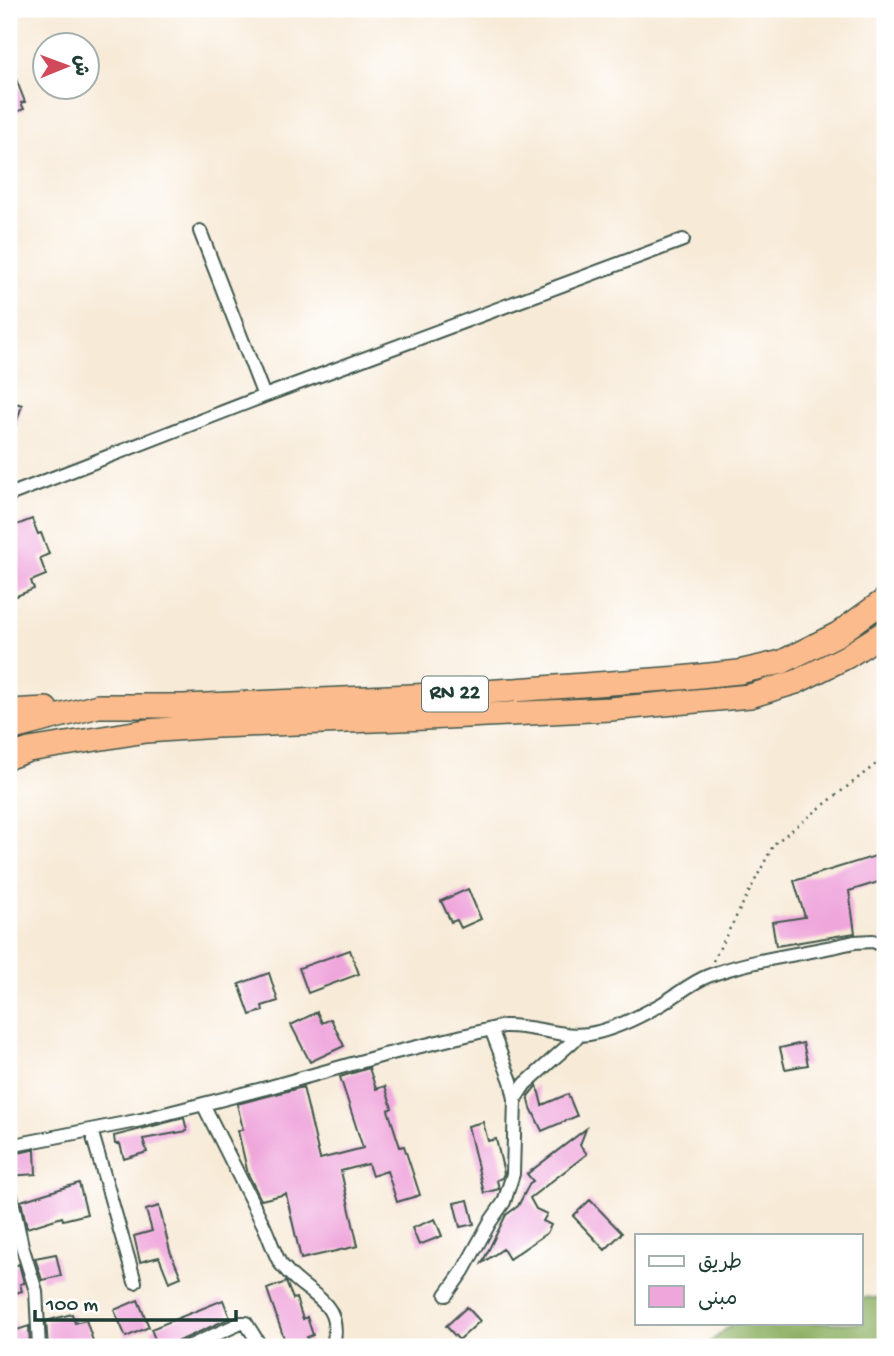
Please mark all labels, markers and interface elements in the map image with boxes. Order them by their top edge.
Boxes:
north arrow [32,32,102,102]
text: ش [68,55,91,77]
road number: RN 22 [422,676,488,712]
legend [635,1234,862,1324]
text: طريق [698,1252,742,1277]
scale bar [35,1279,236,1323]
text: مبنى [698,1288,737,1313]
text: 100 m [45,1294,98,1319]

